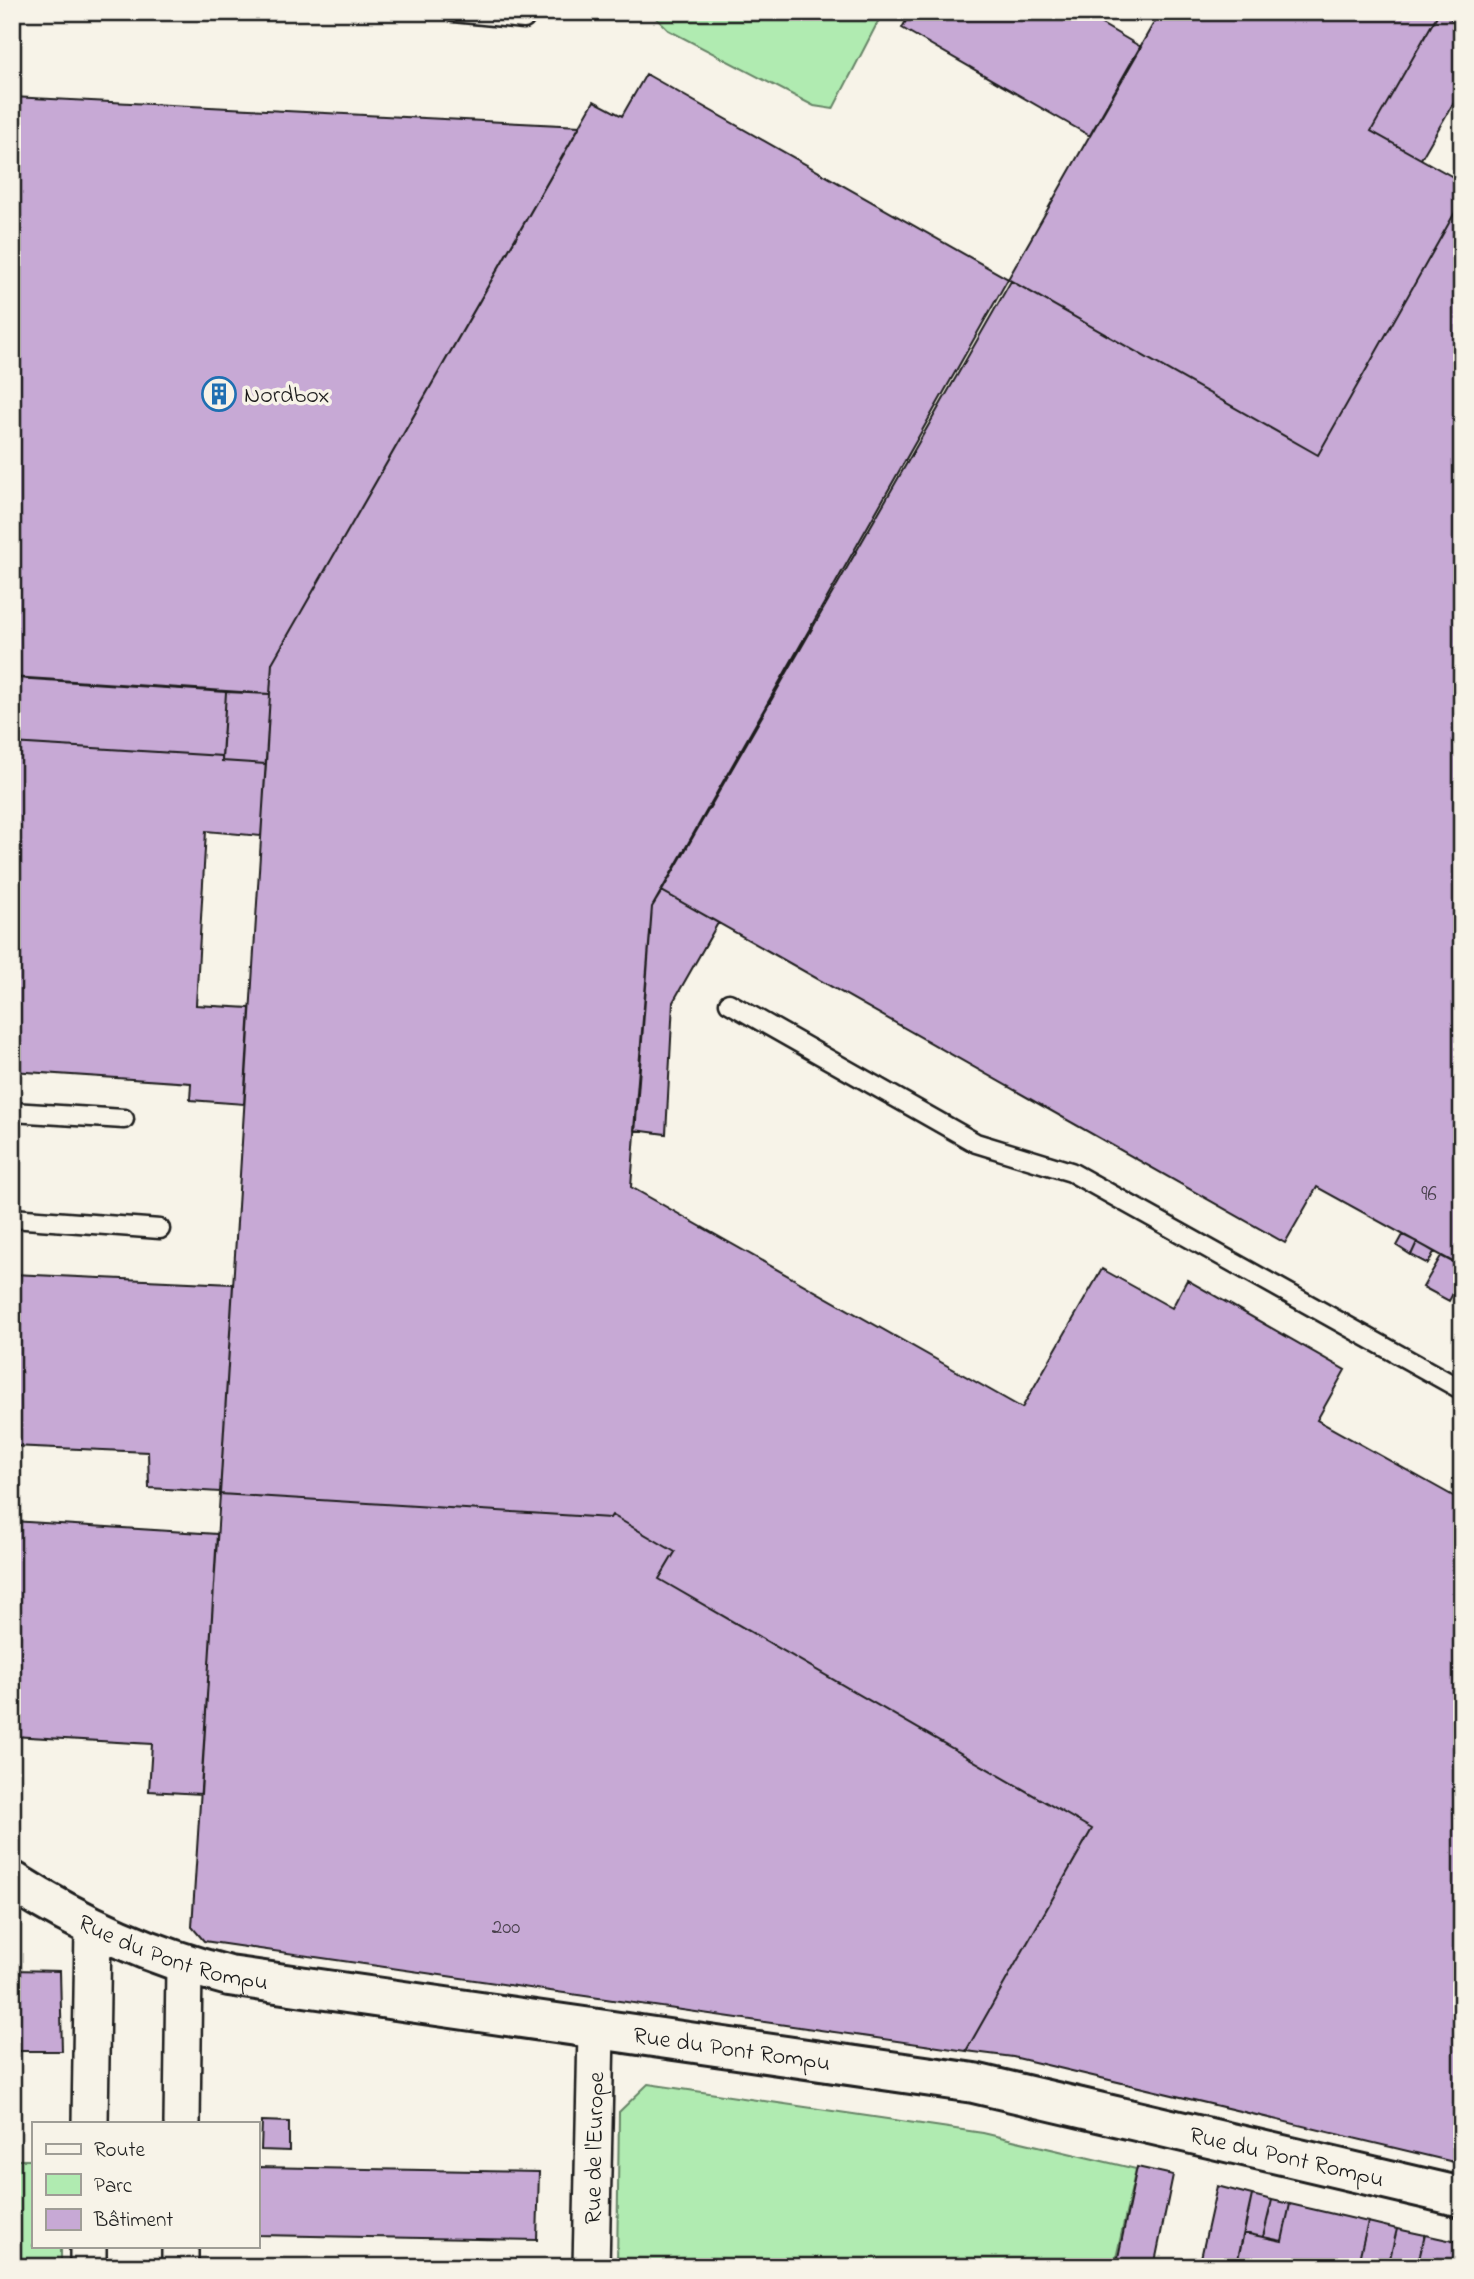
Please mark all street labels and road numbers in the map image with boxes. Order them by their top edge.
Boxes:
street label: Rue du Pont Rompu [71,1907,270,2001]
street label: Rue du Pont Rompu [631,2019,832,2082]
street label: Rue de l'Europe [577,2071,615,2225]
street label: Rue du Pont Rompu [1186,2119,1387,2198]

